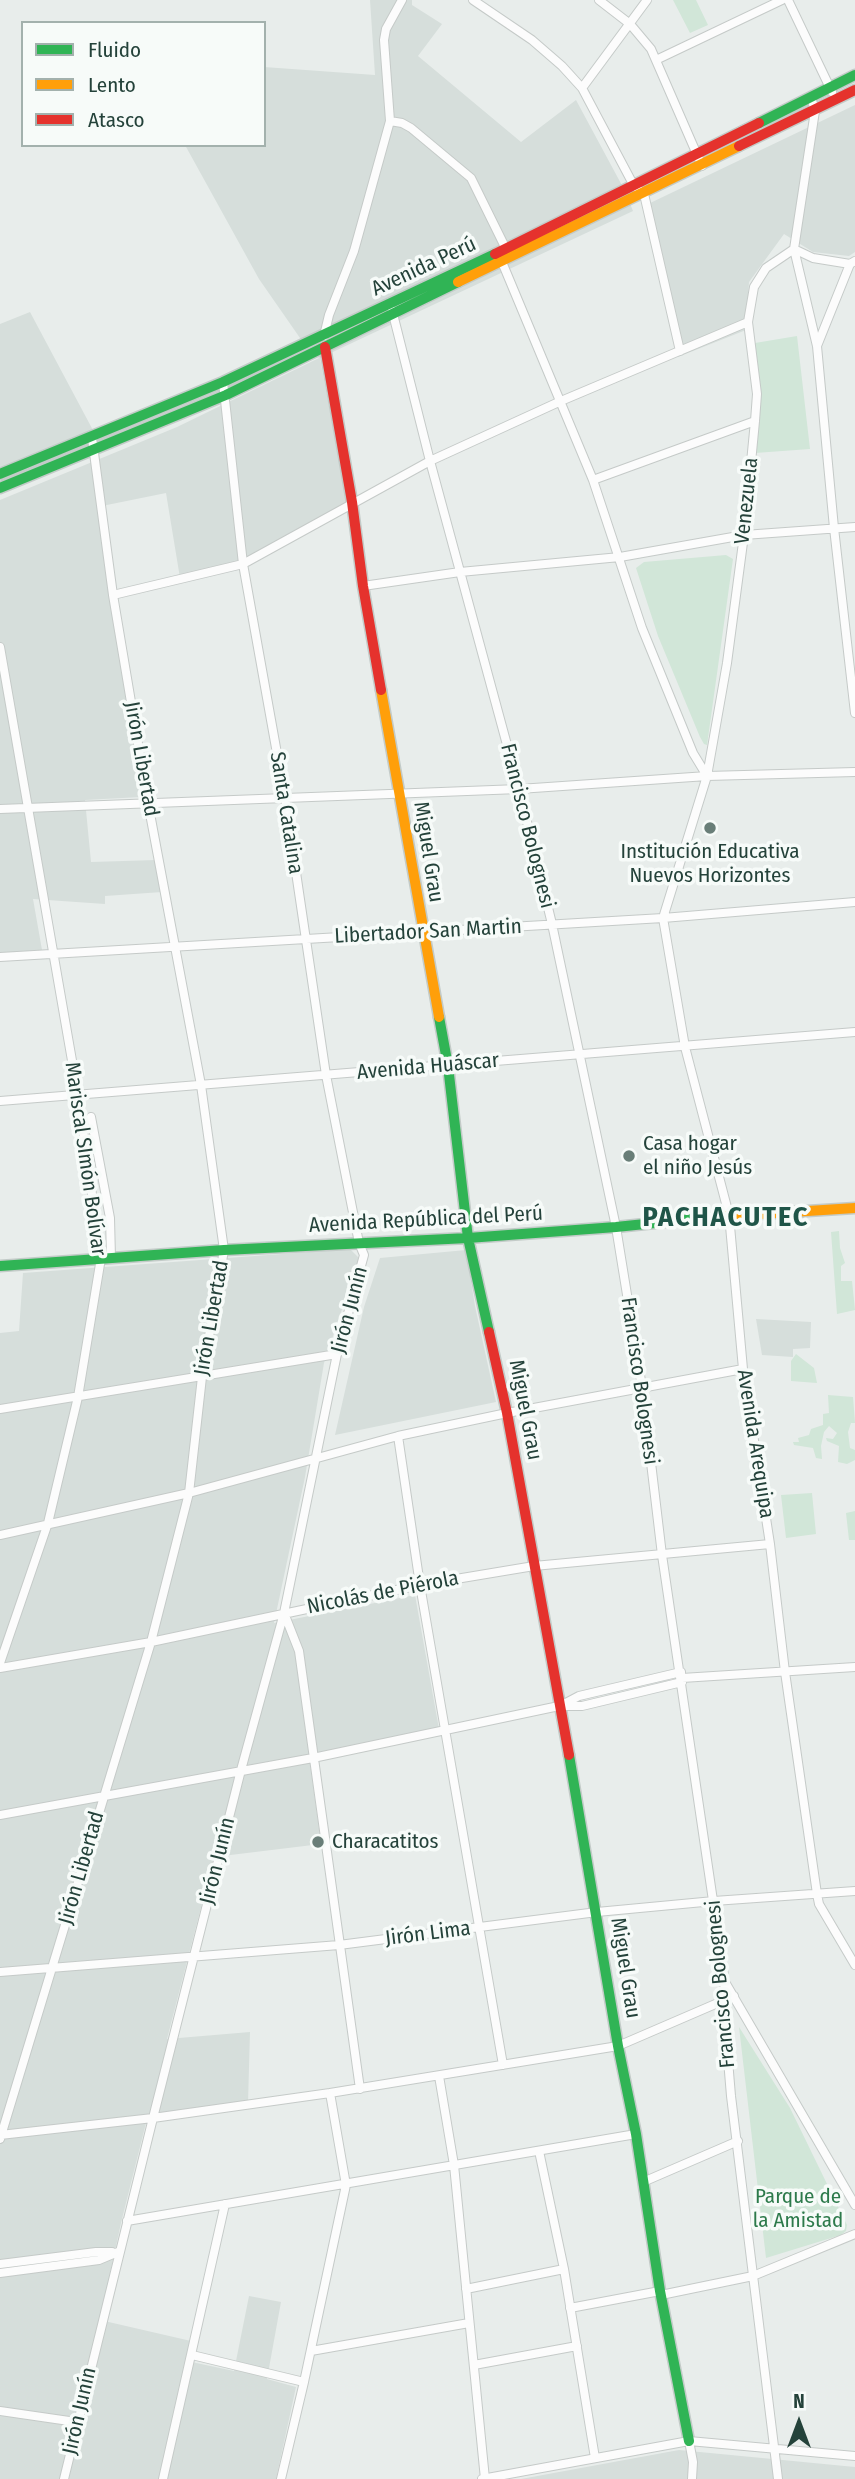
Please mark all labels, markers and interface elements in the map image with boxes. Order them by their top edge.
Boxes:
legend [21,21,266,147]
text: Fluido [88,37,141,63]
text: Lento [88,72,136,98]
text: Atasco [88,107,145,133]
street label: Avenida Perú [368,232,480,302]
street label: Venezuela [730,456,764,546]
street label: Jirón Libertad [118,699,164,819]
street label: Francisco Bolognesi [494,741,560,911]
street label: Santa Catalina [264,750,308,876]
street label: Miguel Grau [408,800,448,904]
marker: Institución Educativa Nuevos Horizontes [702,820,718,836]
place label: Institución Educativa Nuevos Horizontes [620,839,800,889]
street label: Libertador San Martin [334,915,522,949]
street label: Avenida Huáscar [356,1048,500,1086]
street label: Mariscal SImón Bolívar [59,1061,111,1257]
place label: Casa hogar el niño Jesús [643,1131,752,1181]
marker: Casa hogar el niño Jesús [621,1148,637,1164]
street label: Avenida República del Perú [308,1201,544,1239]
district label: PACHACUTEC [644,1201,808,1235]
street label: Jirón Libertad [189,1258,235,1378]
street label: Jirón Junín [326,1264,374,1356]
street label: Francisco Bolognesi [615,1296,663,1466]
street label: Miguel Grau [503,1358,547,1462]
street label: Avenida Arequipa [731,1368,779,1520]
street label: Nicolás de Piérola [305,1566,461,1620]
street label: Jirón Libertad [54,1809,110,1927]
street label: Jirón Junín [195,1815,241,1907]
place label: Characatitos [332,1829,439,1855]
marker: Characatitos [310,1834,326,1850]
street label: Francisco Bolognesi [701,1899,741,2069]
street label: Jirón Lima [384,1916,472,1952]
street label: Miguel Grau [605,1916,645,2020]
park label: Parque de la Amistad [753,2184,843,2234]
street label: Jirón Junín [58,2365,102,2457]
north arrow [764,2388,834,2458]
text: N [793,2390,805,2413]

